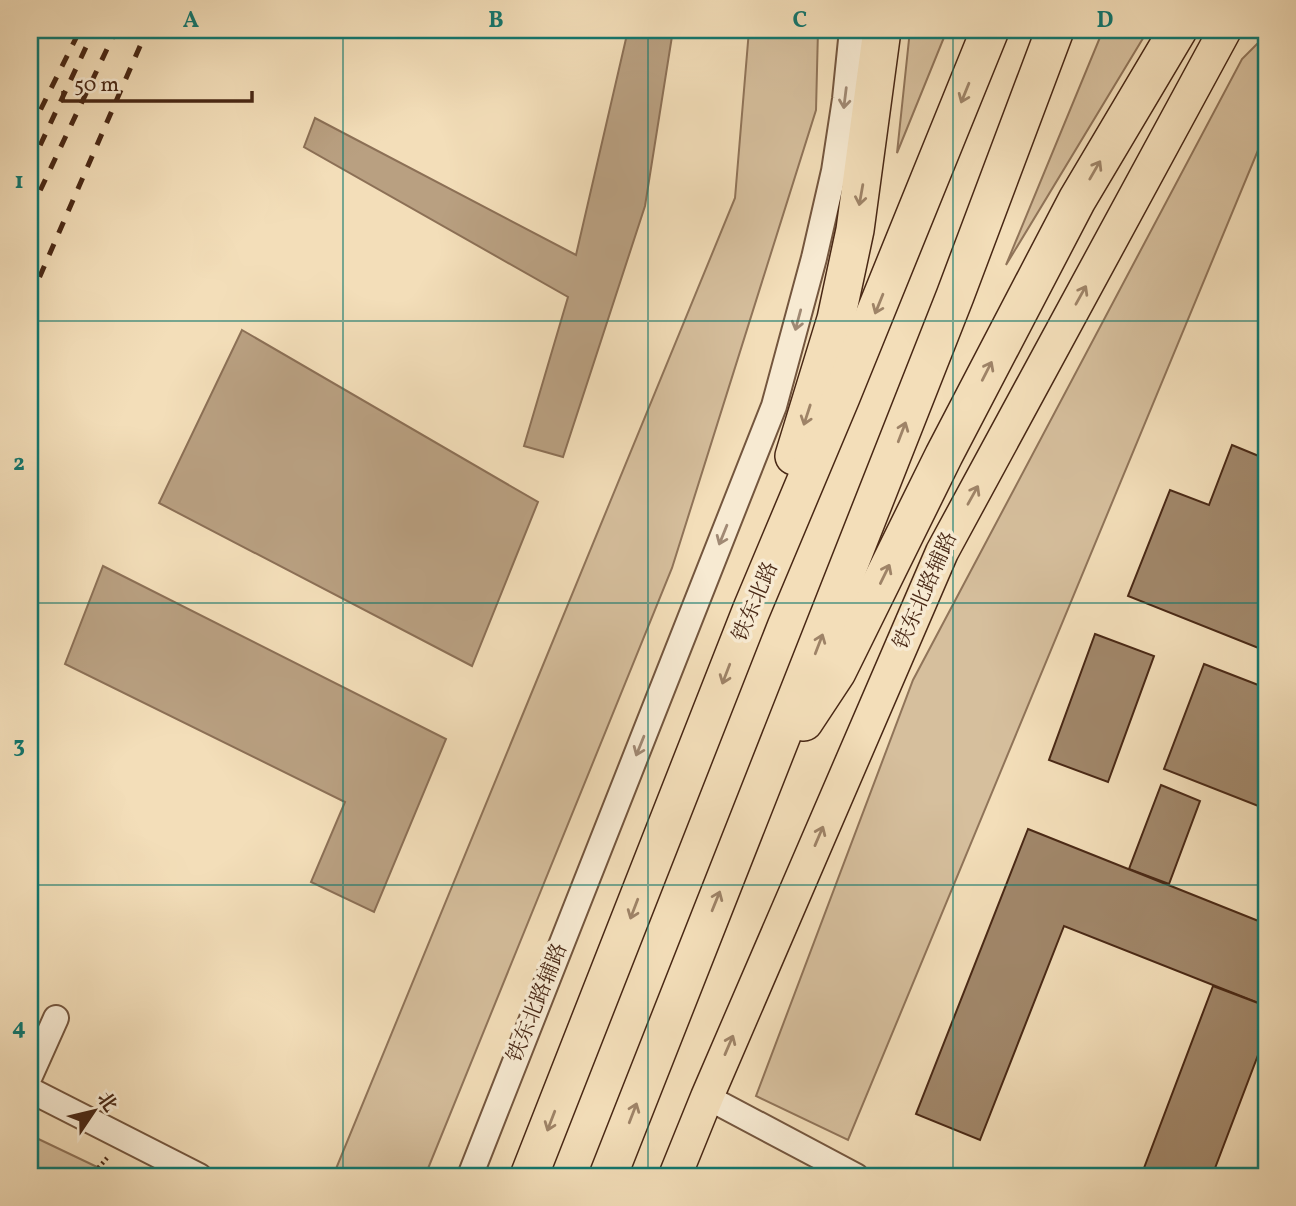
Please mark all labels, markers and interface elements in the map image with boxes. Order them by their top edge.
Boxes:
text: A [183,5,199,37]
text: B [488,5,504,37]
text: C [793,5,807,37]
text: D [1097,5,1114,37]
scale bar [63,60,252,104]
text: 50 m [74,71,119,100]
one-way arrow [957,82,970,103]
one-way arrow [839,86,852,108]
one-way arrow [1088,161,1102,181]
text: 1 [14,166,24,198]
one-way arrow [854,183,867,206]
one-way arrow [1075,285,1088,306]
one-way arrow [872,292,885,314]
one-way arrow [790,309,803,331]
one-way arrow [981,361,995,382]
one-way arrow [799,404,812,426]
one-way arrow [896,422,909,444]
text: 2 [13,448,25,480]
one-way arrow [967,485,980,506]
one-way arrow [716,523,729,545]
street label: 铁东北路辅路 [887,528,965,654]
street label: 铁东北路 [726,558,786,646]
one-way arrow [879,564,893,585]
one-way arrow [813,634,826,656]
one-way arrow [719,663,732,685]
text: 3 [13,730,25,762]
one-way arrow [632,735,645,756]
one-way arrow [813,826,826,848]
one-way arrow [710,890,723,912]
one-way arrow [627,898,640,919]
street label: 铁东北路辅路 [501,939,575,1067]
text: 4 [12,1012,26,1044]
one-way arrow [723,1035,736,1056]
north arrow [60,1076,130,1146]
text: 北 [90,1087,122,1118]
one-way arrow [627,1102,640,1124]
one-way arrow [543,1109,556,1131]

